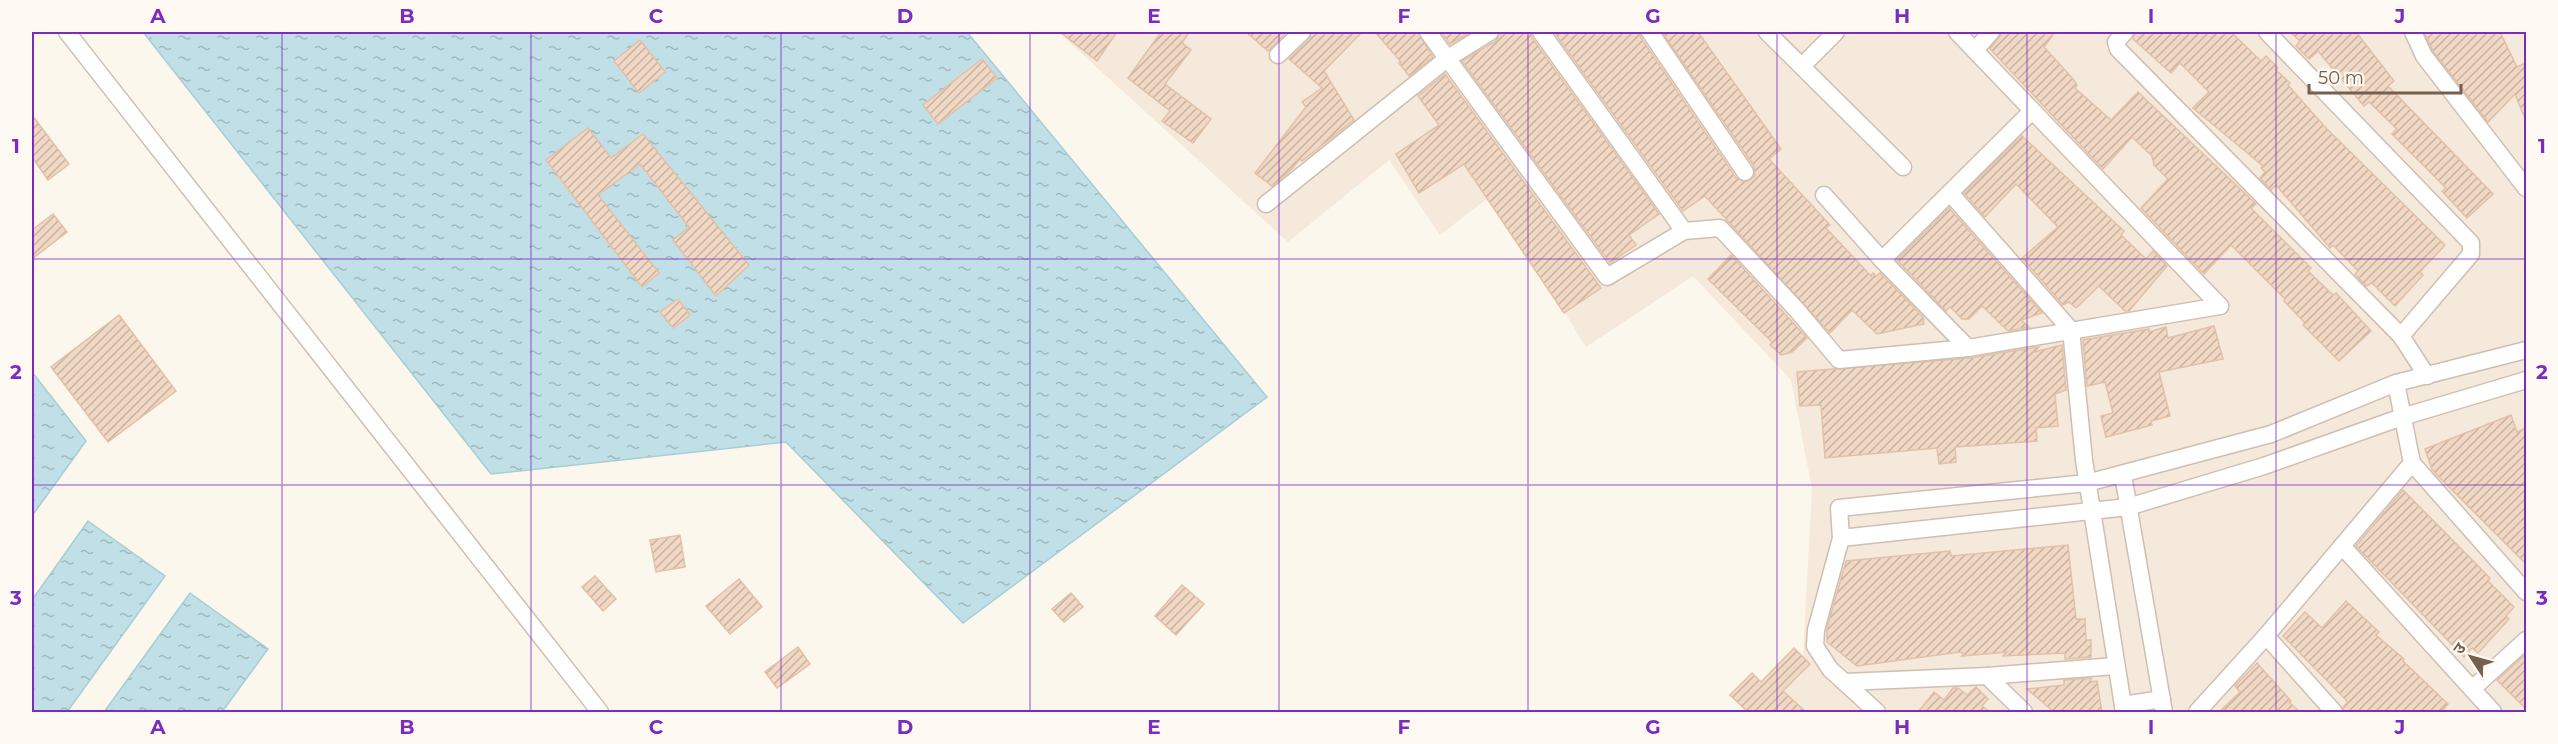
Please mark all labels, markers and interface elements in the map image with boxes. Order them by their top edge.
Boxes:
text: A [149,4,166,28]
text: B [399,4,415,28]
text: C [649,4,664,28]
text: D [897,4,913,28]
text: E [1147,4,1161,28]
text: F [1398,4,1411,28]
text: G [1645,4,1661,28]
text: H [1894,4,1910,28]
text: I [2148,4,2154,28]
text: J [2394,4,2405,28]
scale bar [2309,57,2460,95]
text: 50 m [2318,67,2364,89]
text: 1 [12,134,20,158]
text: 1 [2538,134,2546,158]
text: 2 [10,360,22,384]
text: 2 [2536,360,2548,384]
text: 3 [9,586,22,610]
text: 3 [2535,586,2548,610]
north arrow [2441,627,2501,687]
text: उ [2449,639,2470,658]
text: A [149,715,166,739]
text: B [399,715,415,739]
text: C [649,715,664,739]
text: D [897,715,913,739]
text: E [1147,715,1161,739]
text: F [1398,715,1411,739]
text: G [1645,715,1661,739]
text: H [1894,715,1910,739]
text: I [2148,715,2154,739]
text: J [2394,715,2405,739]

